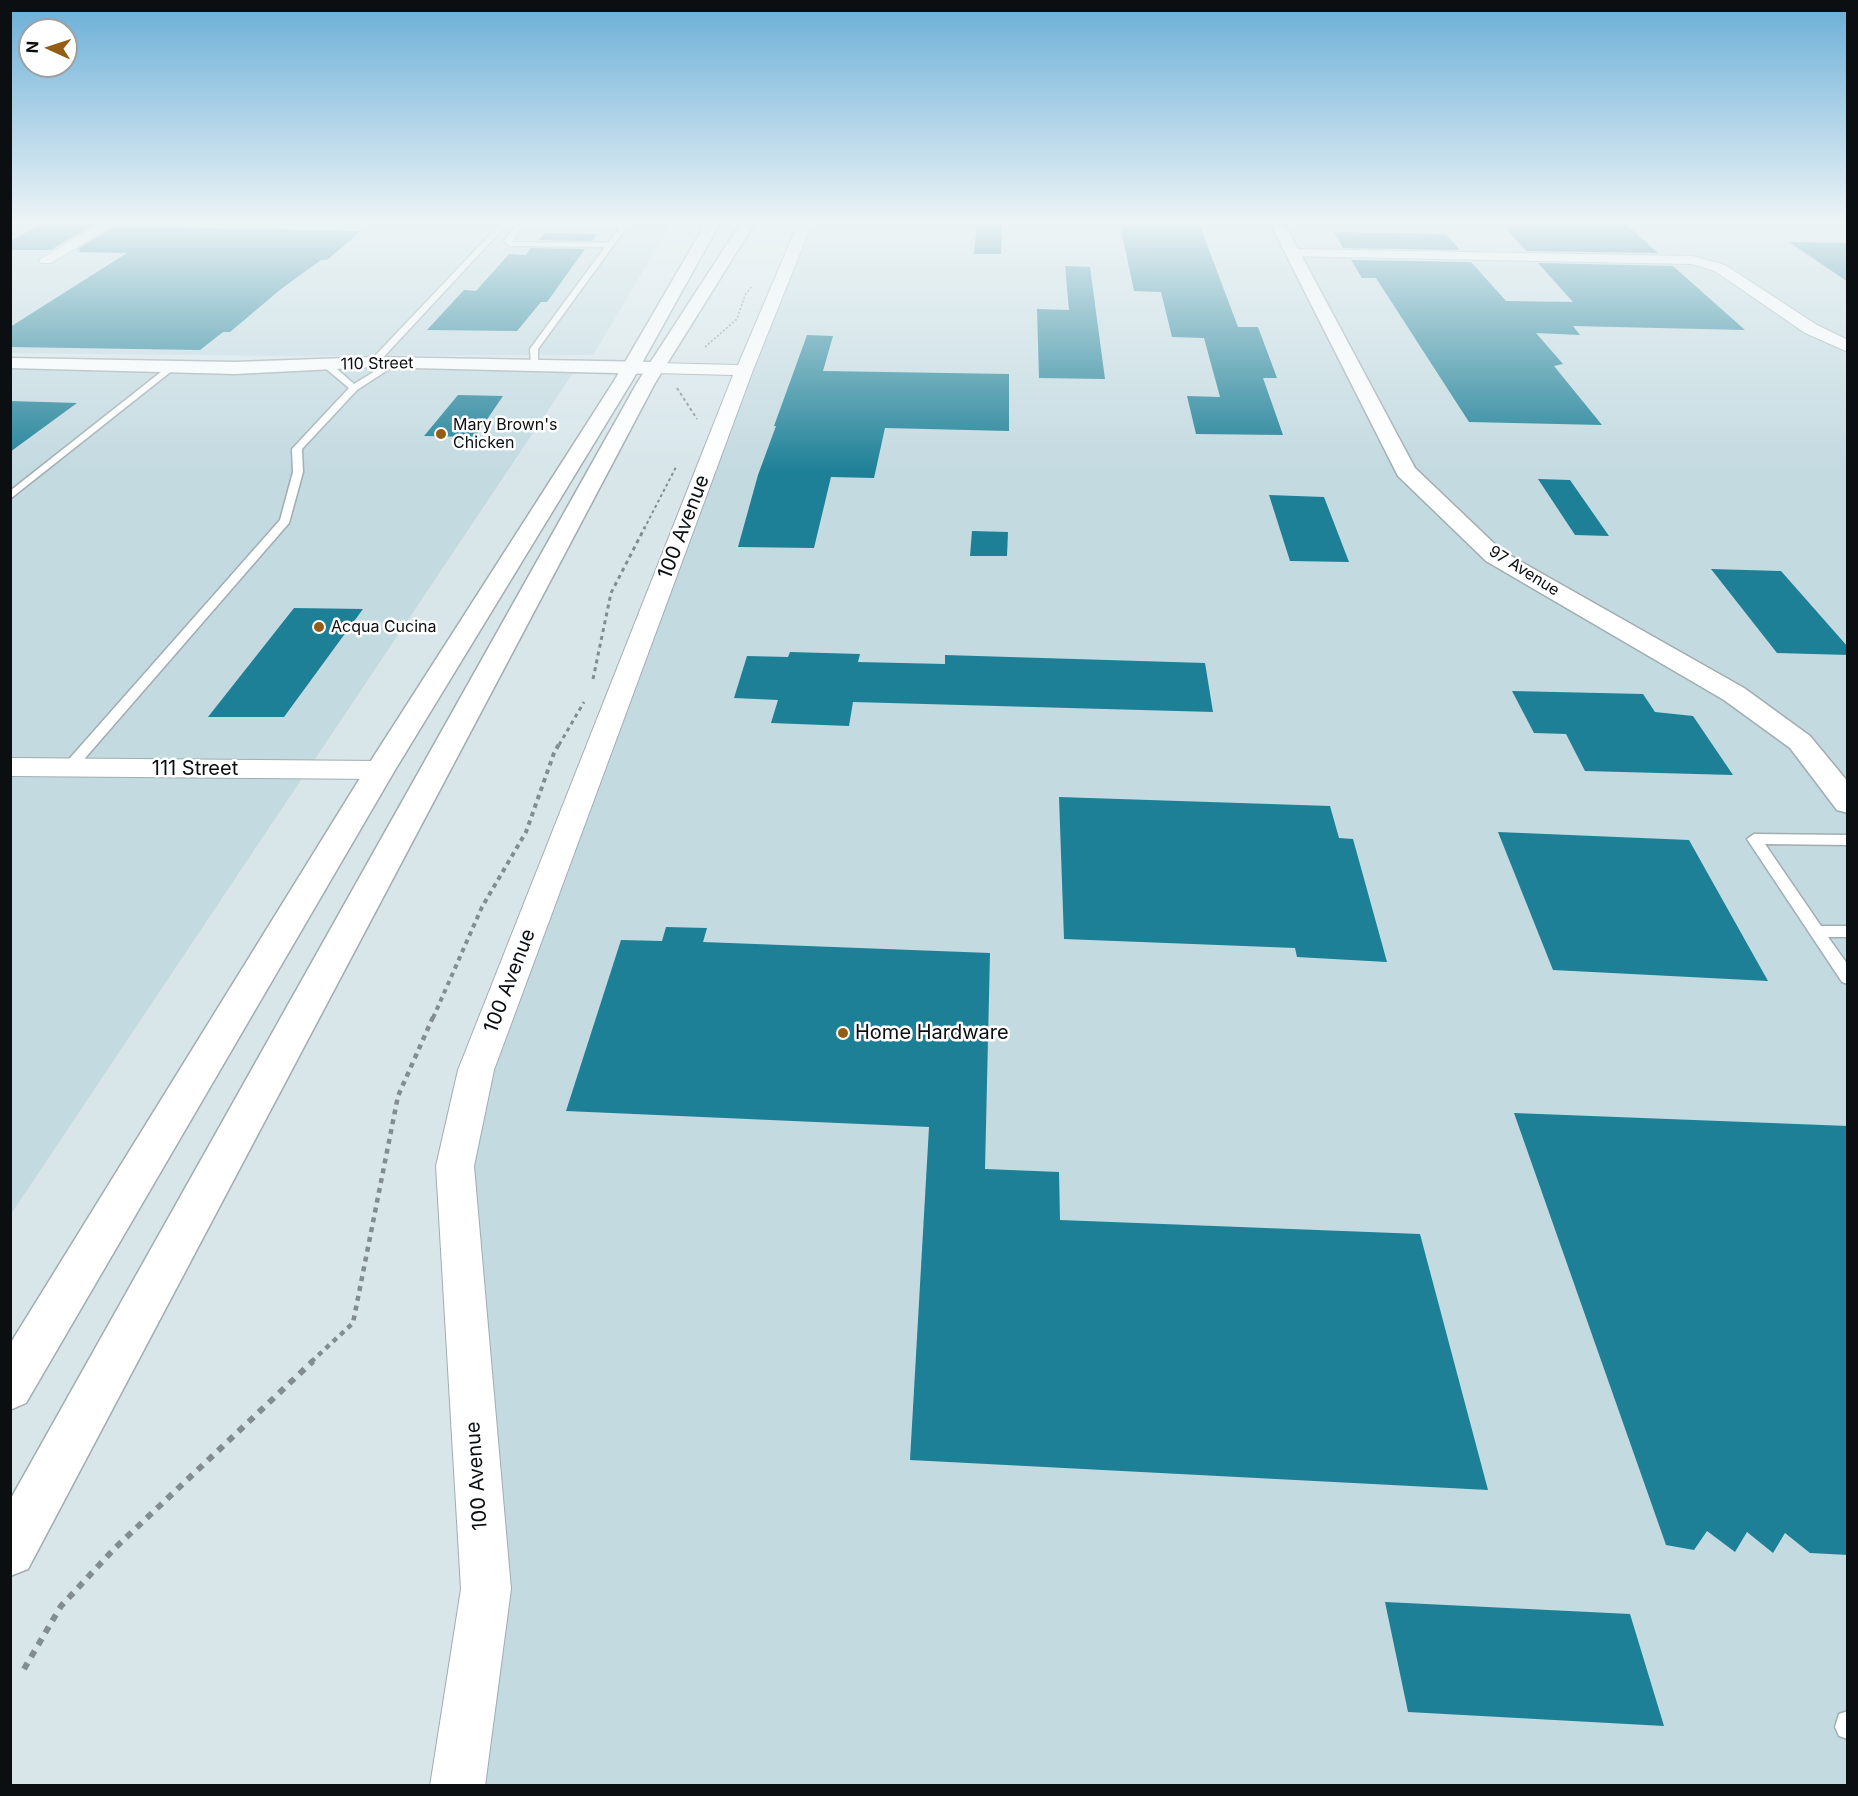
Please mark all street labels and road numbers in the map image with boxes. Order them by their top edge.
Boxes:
street label: 110 Street [340,354,414,374]
street label: 100 Avenue [653,472,715,582]
street label: 97 Avenue [1485,542,1563,600]
street label: 111 Street [152,757,238,781]
street label: 100 Avenue [479,926,541,1036]
street label: 100 Avenue [461,1421,493,1531]

